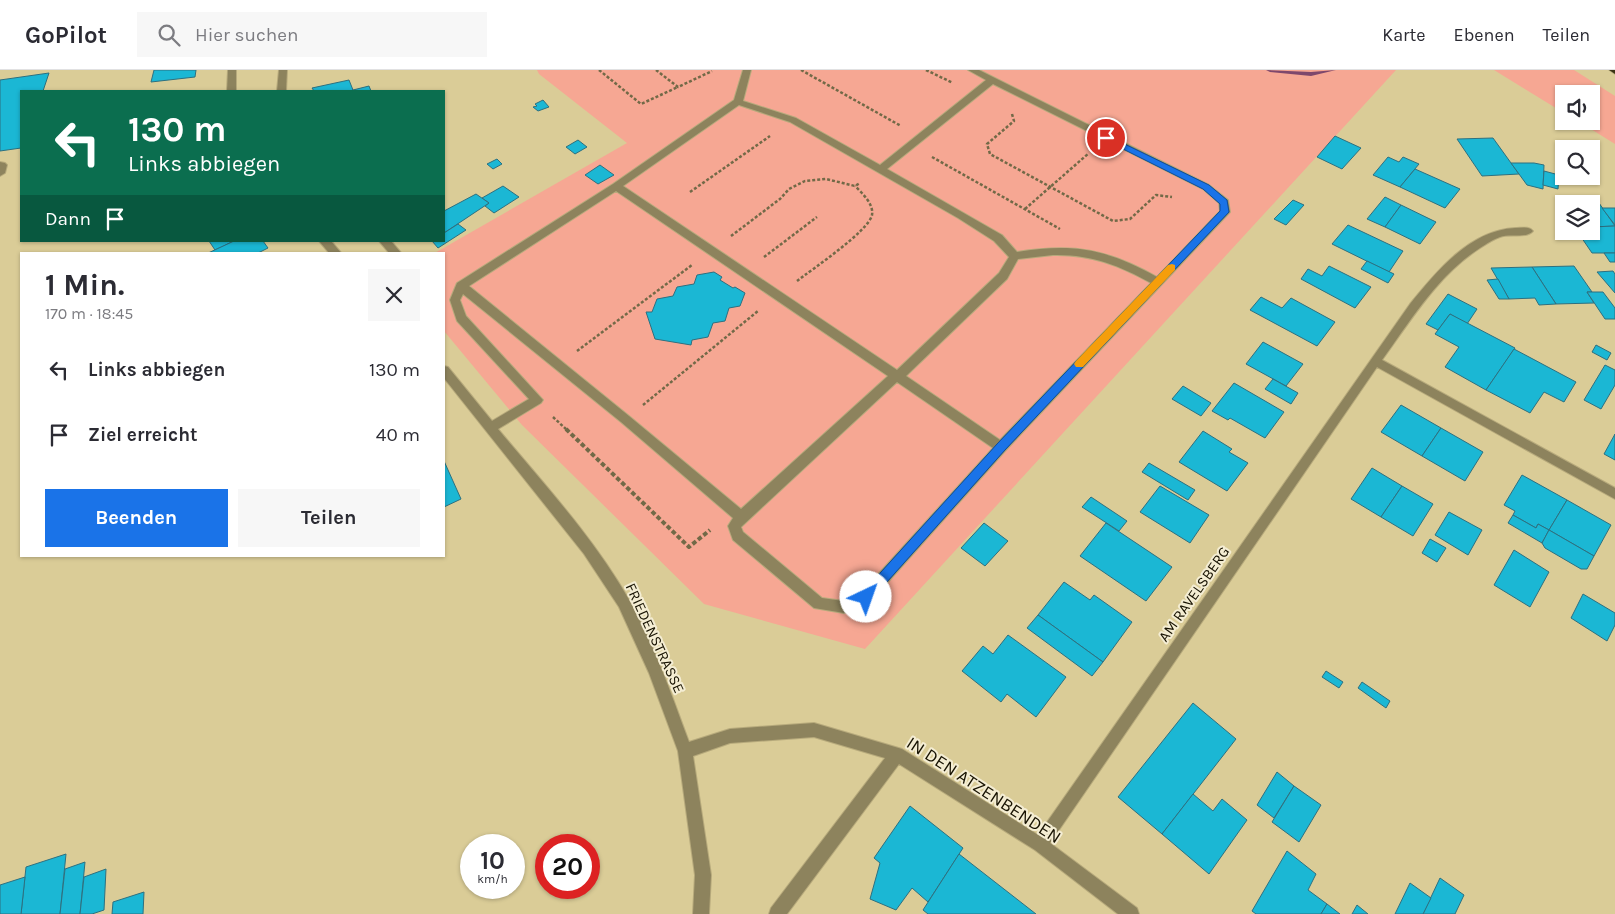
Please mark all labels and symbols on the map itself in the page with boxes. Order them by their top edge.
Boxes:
pin [1085,117,1127,159]
street label: AM RAVELSBERG [1155,543,1233,645]
position arrow [839,570,891,622]
street label: FRIEDENSTRASSE [622,580,688,696]
street label: IN DEN ATZENBENDEN [903,732,1065,848]
speed limit sign: 20 [535,834,600,899]

